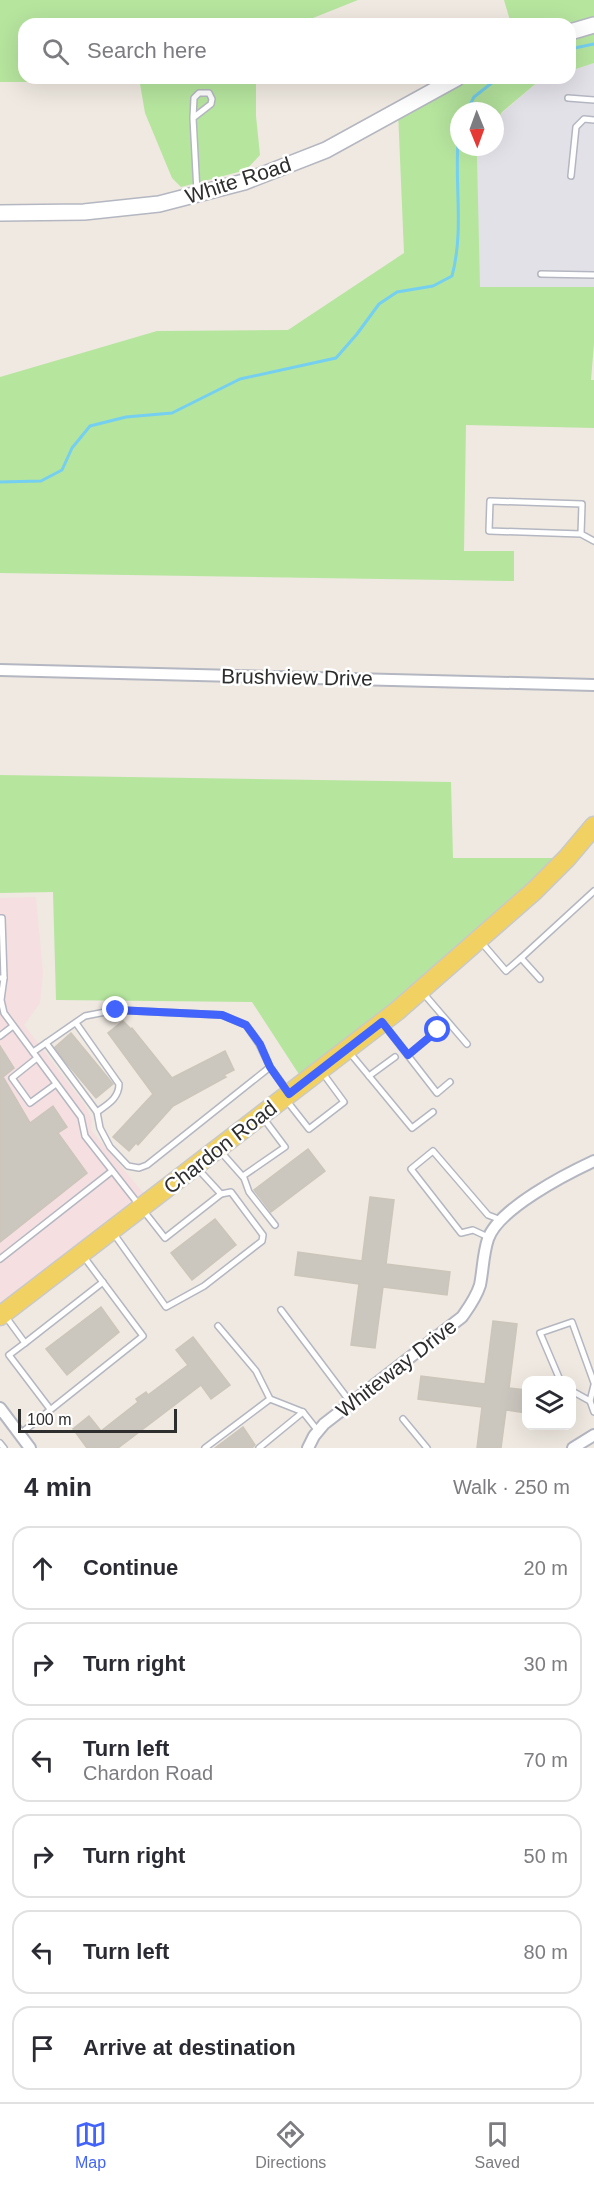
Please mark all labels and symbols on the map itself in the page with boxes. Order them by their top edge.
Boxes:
north arrow [450,102,504,156]
street label: White Road [182,152,294,208]
street label: Brushview Drive [221,664,373,690]
route end [102,996,128,1022]
route start [424,1016,450,1042]
street label: Chardon Road [159,1096,281,1198]
street label: Whiteway Drive [331,1314,461,1422]
scale bar [18,1406,177,1434]

